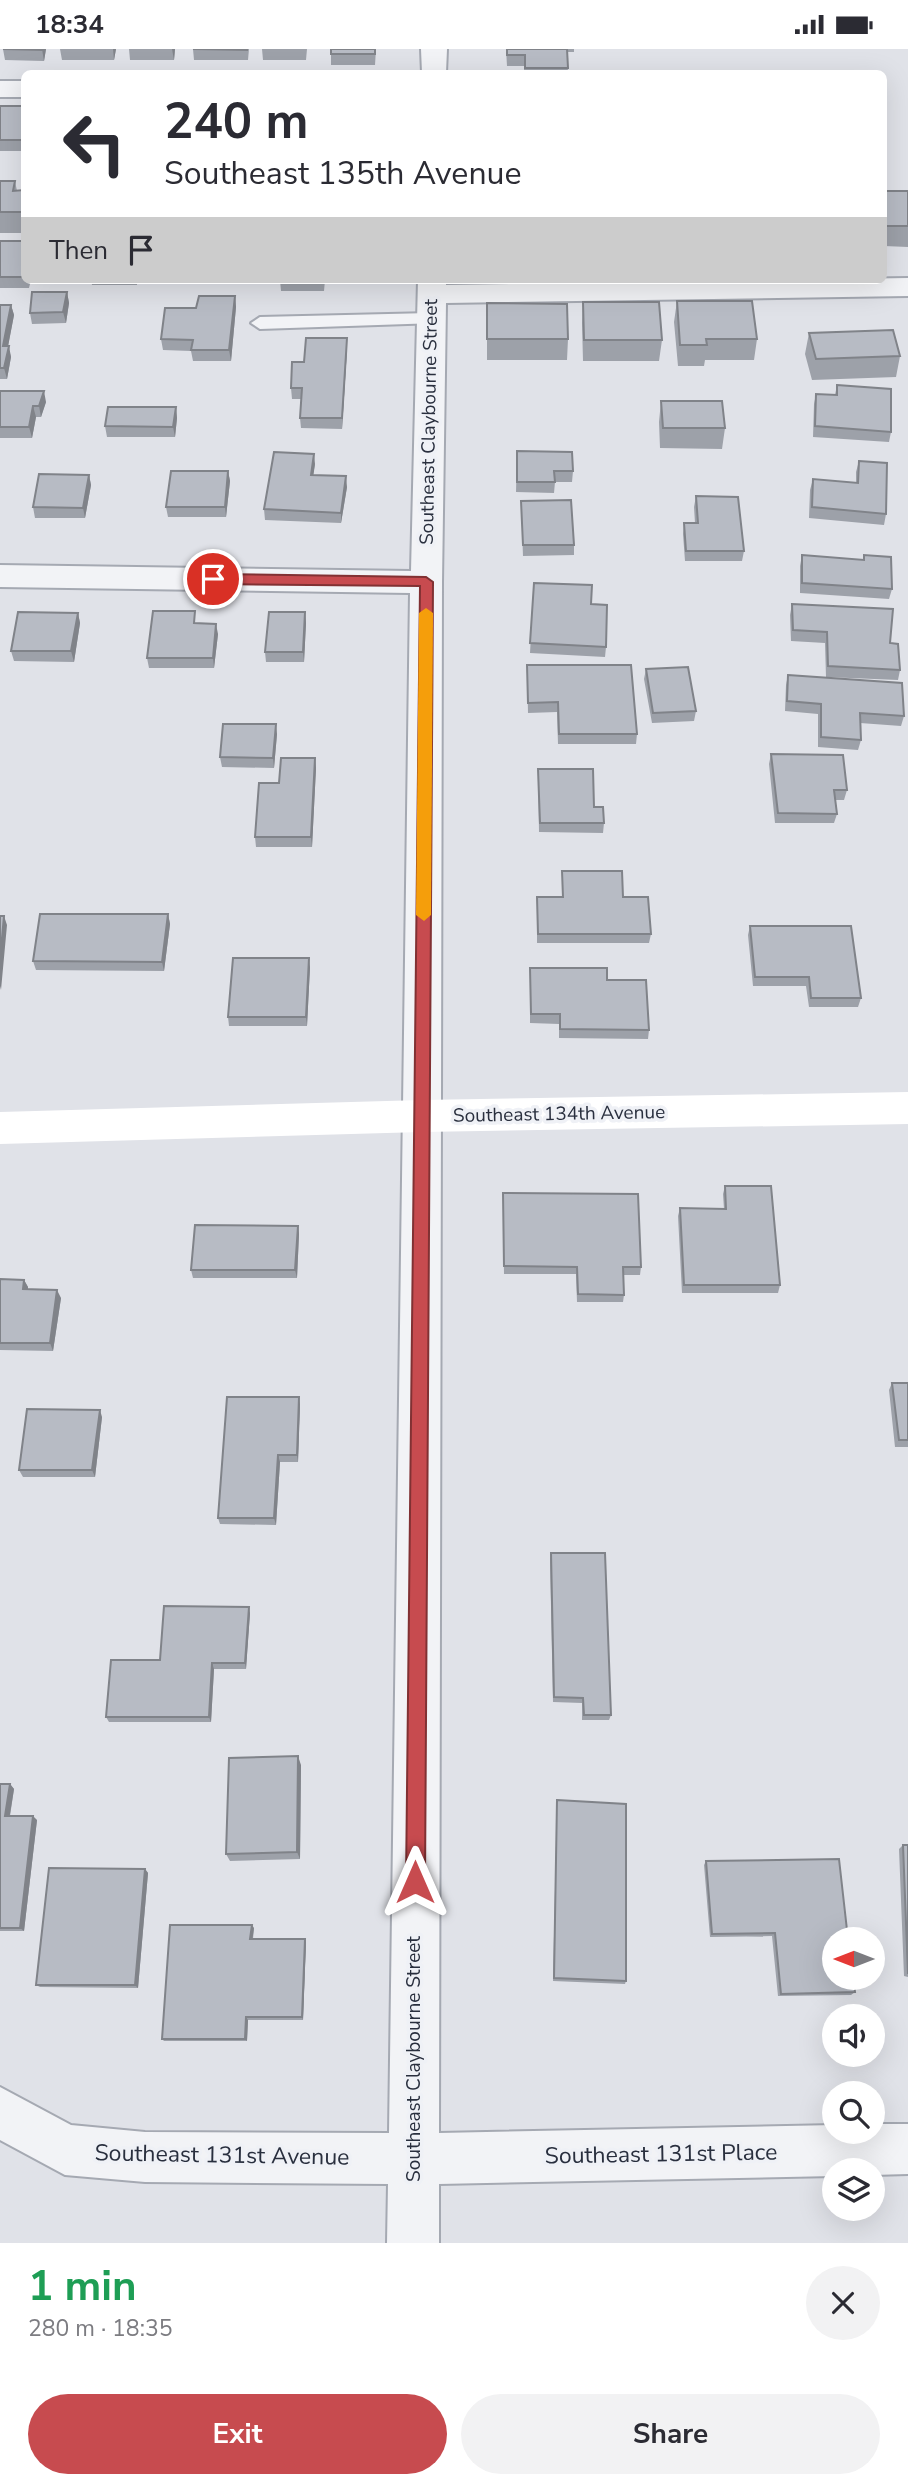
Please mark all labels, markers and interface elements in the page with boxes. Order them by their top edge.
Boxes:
text: 18:34 [35,7,104,42]
text: 240 m [164,88,308,155]
icon: left [49,98,140,189]
text: Southeast 135th Avenue [164,152,522,195]
icon: arrive [122,231,160,269]
text: Then [49,233,108,268]
street label: Southeast Claybourne Street [414,298,444,545]
pin [183,549,243,609]
icon: arrive [194,560,232,598]
street label: Southeast 134th Avenue [453,1099,665,1129]
position arrow [378,1845,452,1919]
north arrow [822,1927,886,1990]
map controls [822,1927,885,2221]
street label: Southeast Claybourne Street [401,1936,427,2182]
button: sound [822,2004,885,2067]
button: search [822,2081,885,2144]
street label: Southeast 131st Place [544,2136,778,2172]
street label: Southeast 131st Avenue [94,2137,350,2173]
button: layers [822,2158,885,2221]
text: 1 min [28,2258,137,2315]
button: close [806,2266,880,2340]
text: 280 m · 18:35 [28,2313,173,2344]
button: Exit [28,2394,447,2474]
button: Share [461,2394,880,2474]

